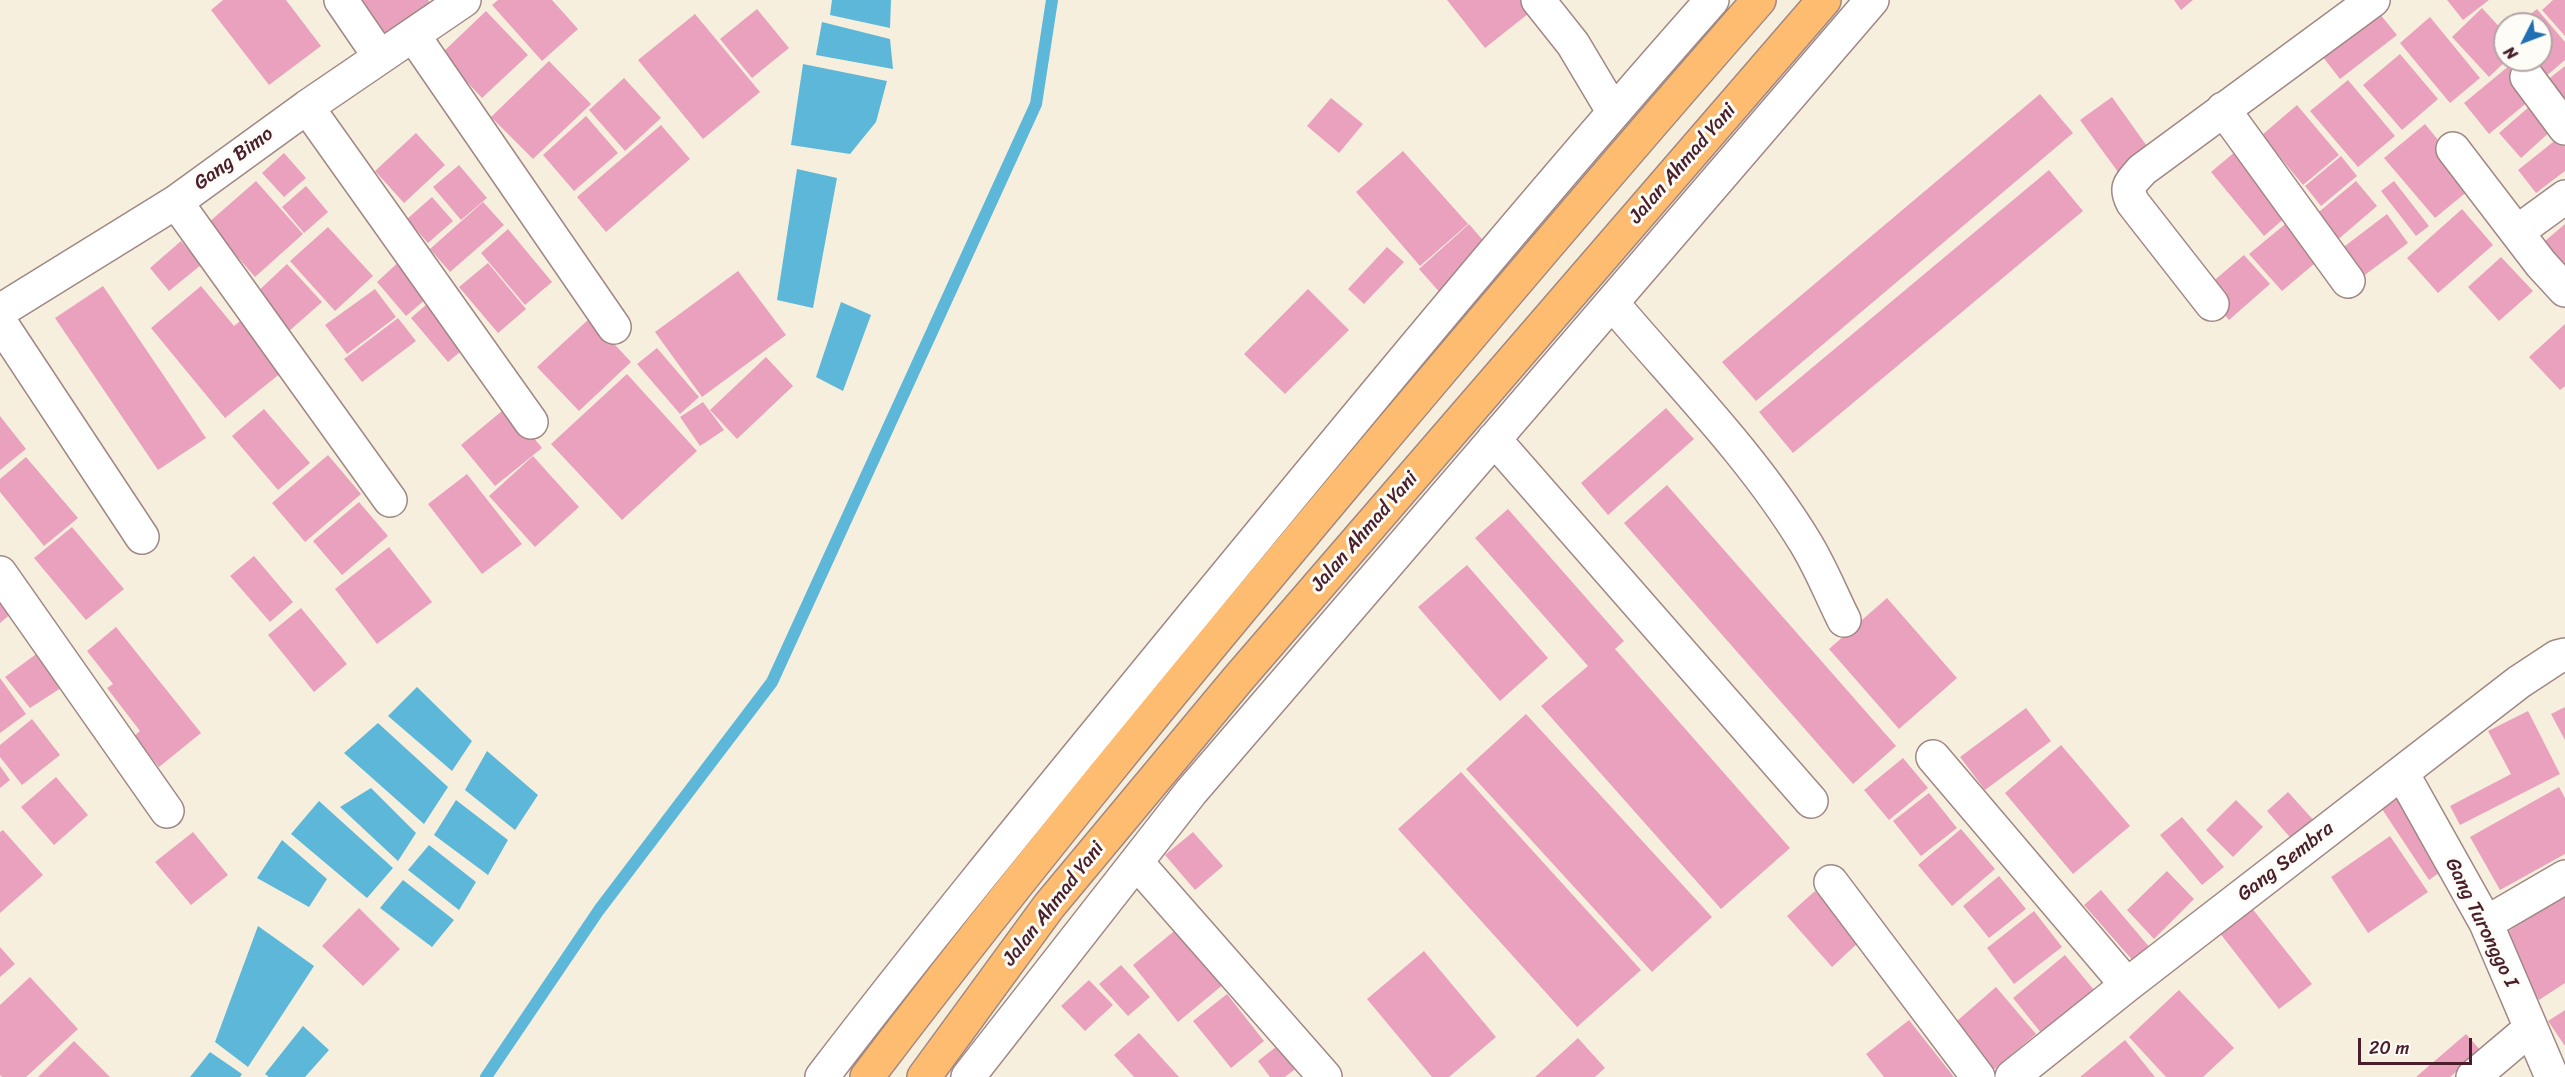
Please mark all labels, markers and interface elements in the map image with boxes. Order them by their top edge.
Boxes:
north arrow [2493,12,2553,72]
text: N [2496,39,2525,67]
street label: Jalan Ahmad Yani [1624,99,1742,229]
street label: Gang Bimo [190,122,278,196]
street label: Jalan Ahmad Yani [1306,467,1424,597]
street label: Gang Sembra [2233,817,2339,907]
street label: Jalan Ahmad Yani [998,837,1110,971]
street label: Gang Turonggo I [2439,854,2523,992]
scale bar [2361,1026,2475,1064]
text: 20 m [2369,1032,2409,1064]

